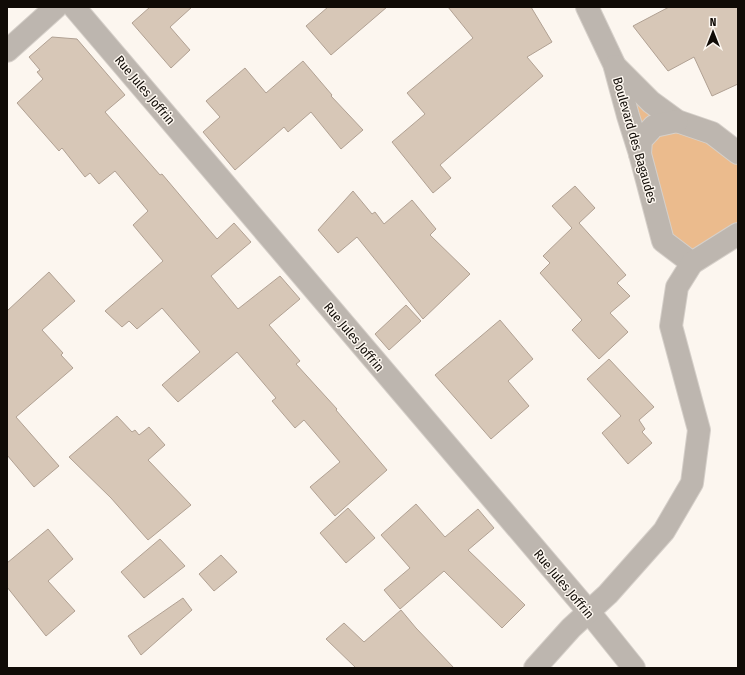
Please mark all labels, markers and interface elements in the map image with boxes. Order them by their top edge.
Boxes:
north arrow [693,12,733,52]
text: N [710,16,716,29]
street label: Rue Jules Joffrin [112,53,178,127]
street label: Boulevard des Bagaudes [610,75,660,205]
street label: Rue Jules Joffrin [321,300,387,374]
street label: Rue Jules Joffrin [531,547,597,621]

